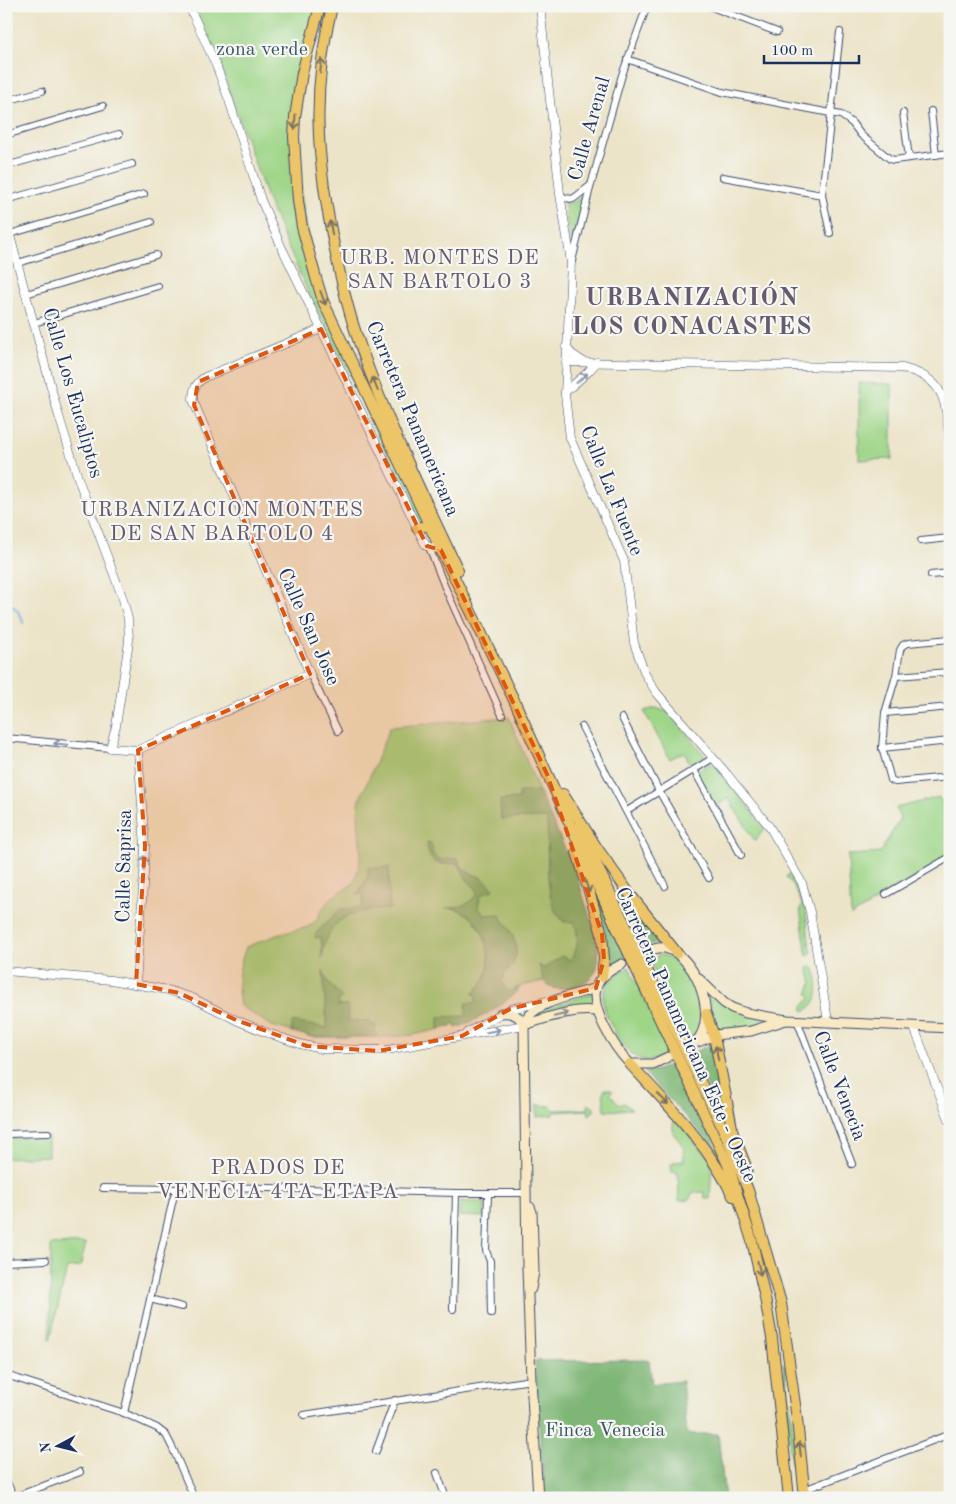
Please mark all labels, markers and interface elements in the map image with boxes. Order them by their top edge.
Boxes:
scale bar [764,32,858,64]
park label: zona verde [216,40,308,60]
text: 100 m [771,44,813,59]
one-way arrow [316,58,326,74]
street label: Calle Arenal [566,75,614,183]
one-way arrow [291,114,300,130]
one-way arrow [325,220,335,236]
district label: URB. MONTES DE SAN BARTOLO 3 [340,248,540,293]
district label: URBANIZACIÓN LOS CONACASTES [572,281,812,340]
one-way arrow [319,290,328,306]
street label: Calle Los Eucaliptos [38,305,106,481]
street label: Carretera Panamericana [362,318,462,520]
one-way arrow [575,372,588,384]
one-way arrow [369,376,378,391]
street label: Calle La Fuente [576,423,646,559]
district label: URBANIZACION MONTES DE SAN BARTOLO 4 [80,500,364,545]
street label: Calle San Jose [273,565,343,689]
one-way arrow [53,739,69,748]
street label: Calle Saprisa [114,809,136,923]
one-way arrow [139,855,149,872]
one-way arrow [582,877,592,893]
street label: Carretera Panamericana Este - Oeste [611,884,759,1186]
one-way arrow [552,1010,568,1019]
one-way arrow [485,1025,501,1035]
street label: Calle Venecia [809,1028,869,1144]
one-way arrow [712,1046,722,1062]
one-way arrow [657,1093,669,1106]
district label: PRADOS DE VENECIA 4TA ETAPA [157,1158,399,1203]
one-way arrow [755,1260,764,1276]
park label: Finca Venecia [545,1421,665,1441]
north arrow [32,1422,82,1472]
text: N [38,1441,54,1454]
one-way arrow [795,1442,805,1458]

